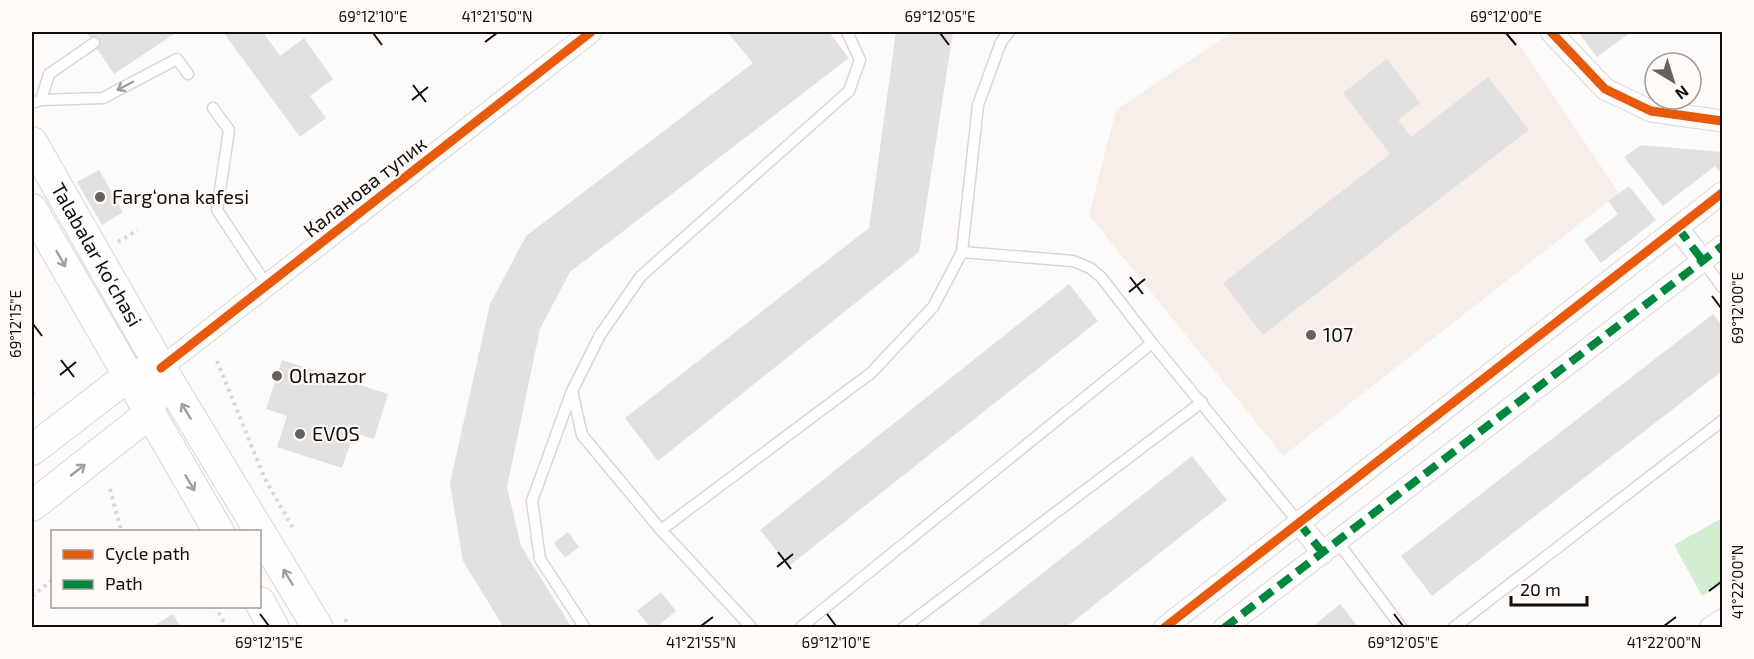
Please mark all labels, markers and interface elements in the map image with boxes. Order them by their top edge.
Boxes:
text: 69°12'10"E [339,7,407,25]
text: 41°21'50"N [461,7,533,25]
text: 69°12'05"E [905,7,975,25]
text: 69°12'00"E [1470,7,1542,25]
north arrow [1643,51,1703,111]
one-way arrow [117,80,134,92]
text: N [1672,82,1693,104]
street label: Каланова тупик [298,131,431,242]
street label: Talabalar ko'chasi [47,178,148,330]
place label: Farg‘ona kafesi [112,184,249,208]
marker: Farg‘ona kafesi [93,190,107,204]
one-way arrow [55,250,67,267]
text: 69°12'00"E [1728,272,1746,344]
text: 69°12'15"E [6,290,24,358]
place label: 107 [1323,322,1353,346]
marker: 107 [1304,328,1318,342]
place label: Olmazor [289,363,366,387]
marker: Olmazor [270,369,284,383]
one-way arrow [180,403,192,420]
place label: EVOS [312,421,360,445]
marker: EVOS [293,427,307,441]
one-way arrow [70,464,86,477]
one-way arrow [184,474,196,491]
legend [51,530,261,608]
text: Cycle path [105,542,190,564]
text: 41°22'00"N [1728,545,1746,619]
one-way arrow [281,569,293,586]
scale bar [1511,569,1588,607]
text: Path [105,572,143,594]
text: 20 m [1520,578,1561,600]
text: 69°12'15"E [235,633,303,651]
text: 41°21'55"N [666,633,736,651]
text: 69°12'10"E [802,633,870,651]
text: 69°12'05"E [1368,633,1438,651]
text: 41°22'00"N [1627,633,1701,651]

